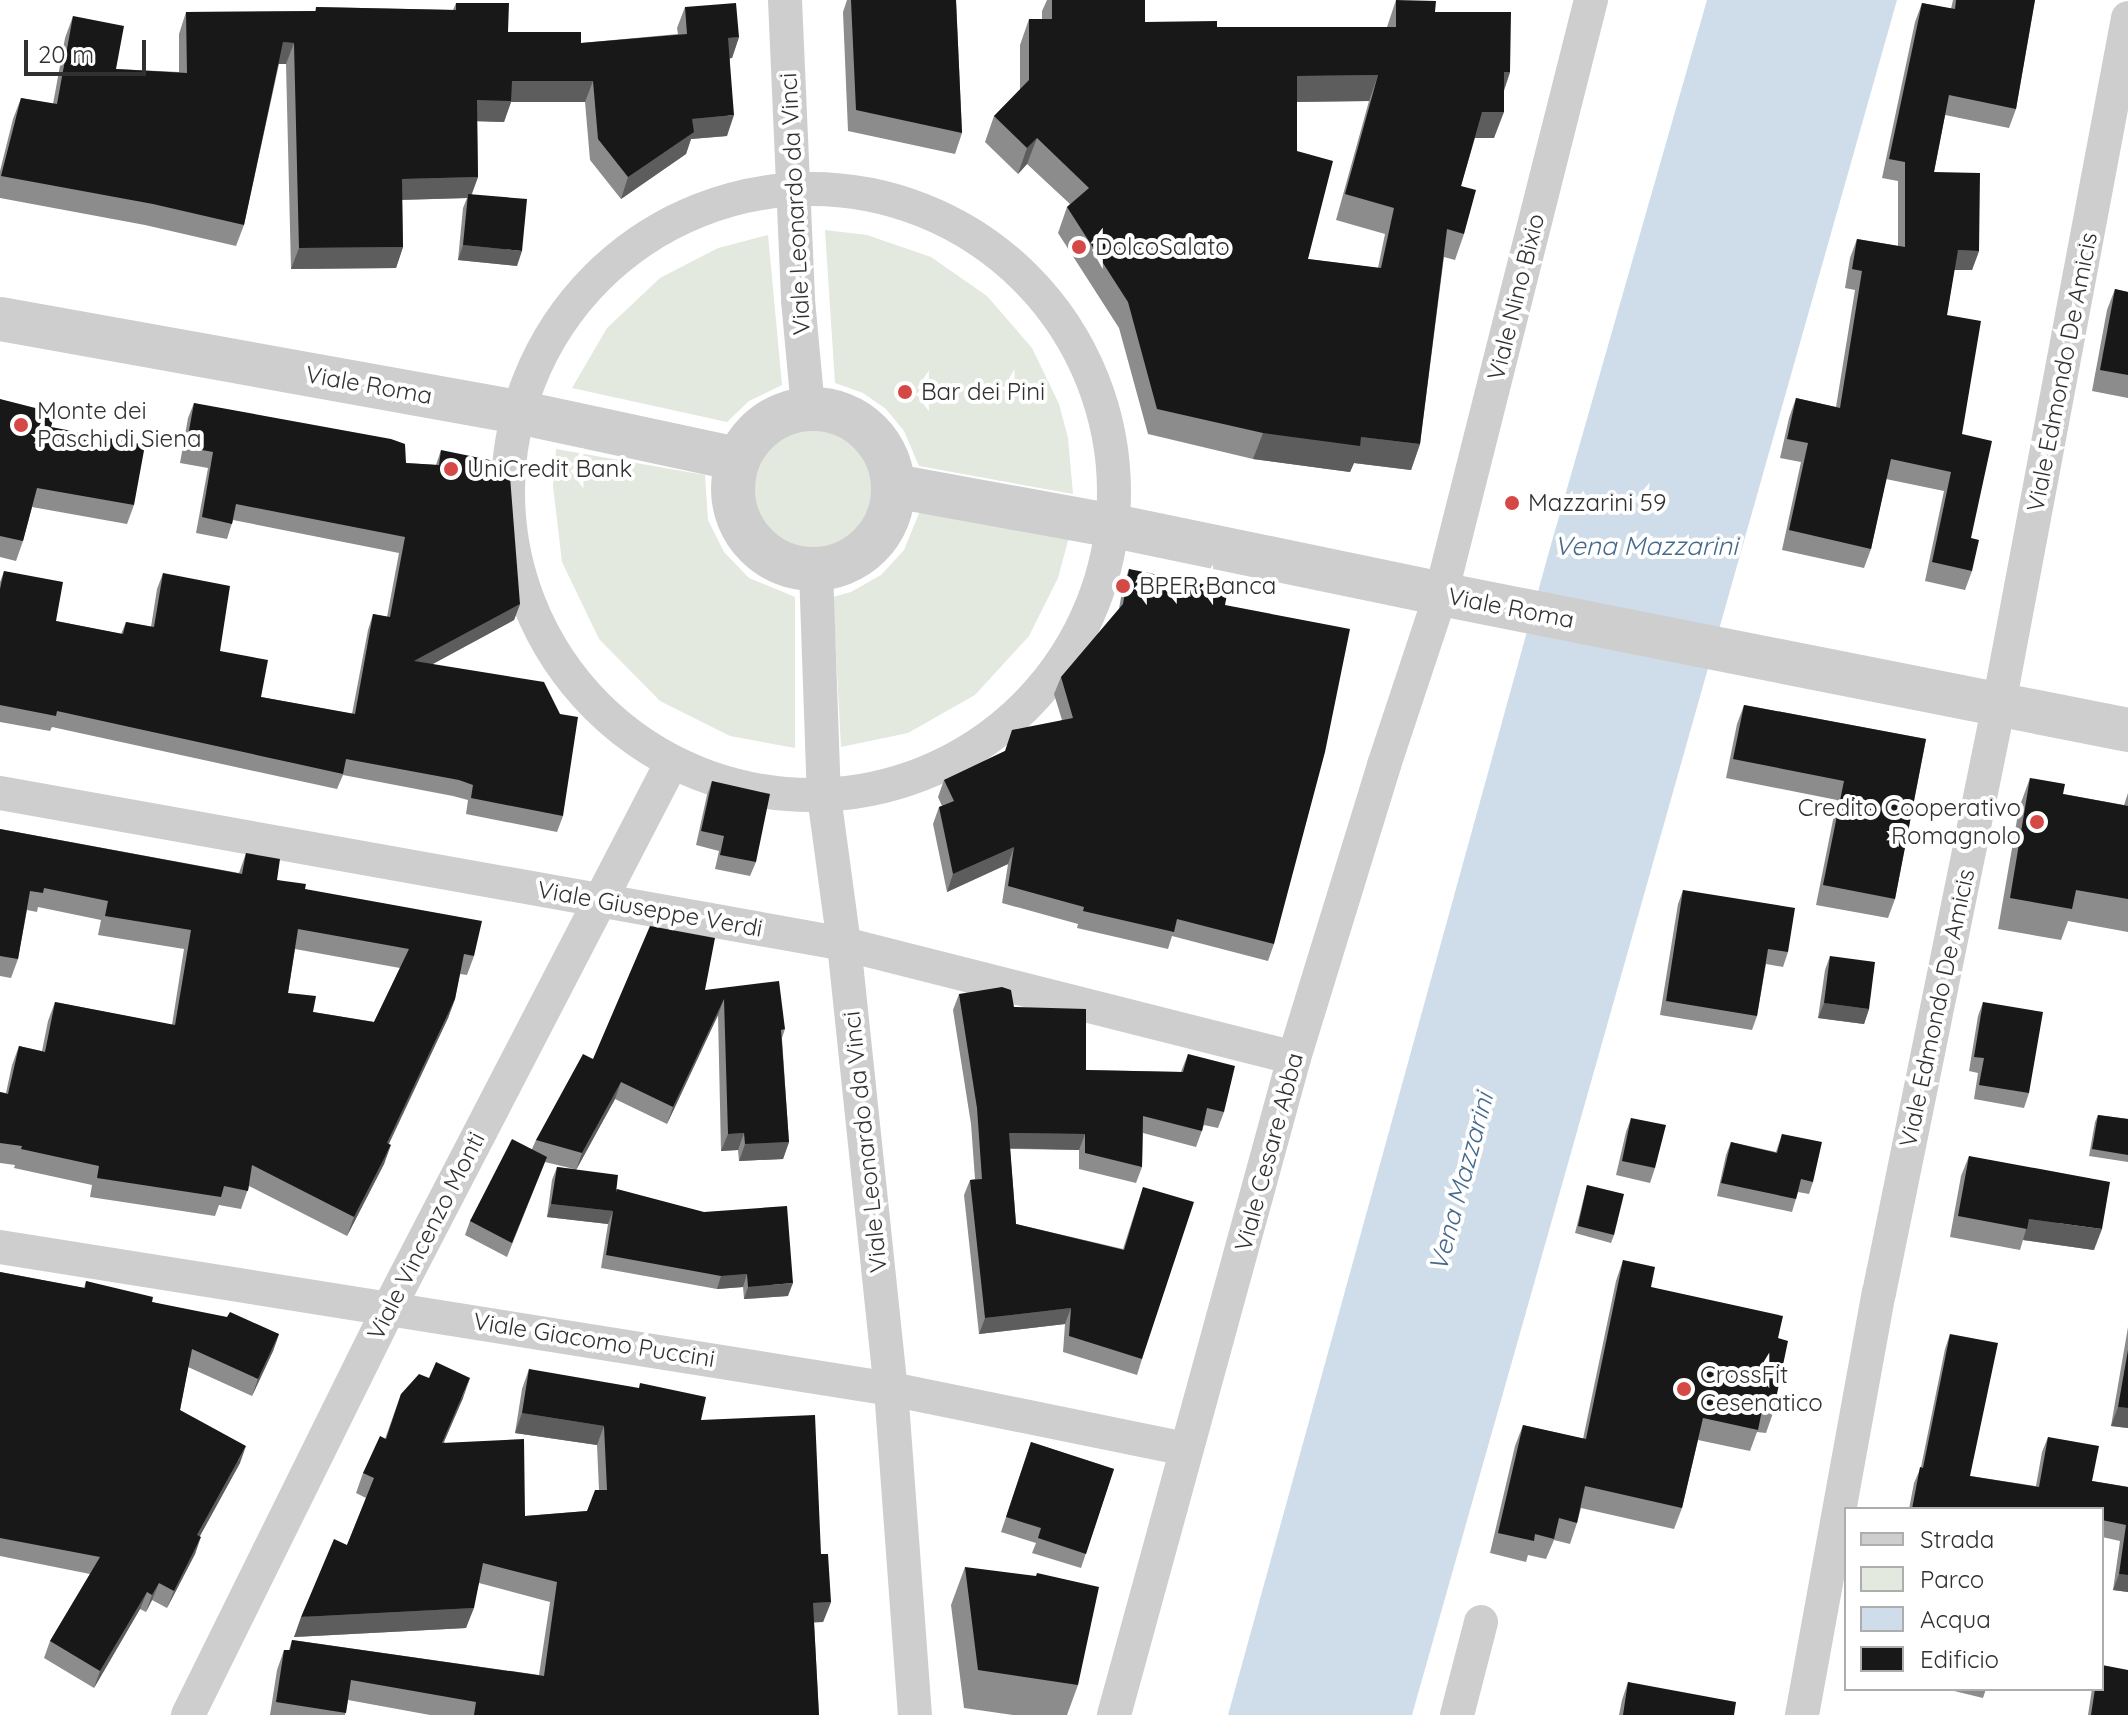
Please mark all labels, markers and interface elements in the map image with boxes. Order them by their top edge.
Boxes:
scale bar [28,24,150,74]
text: 20 m [38,39,94,69]
street label: Viale Leonardo da Vinci [774,72,816,336]
street label: Viale Nino Bixio [1481,211,1551,383]
street label: Viale Edmondo De Amicis [2021,230,2103,514]
place label: DolcoSalato [1095,233,1230,261]
marker: DolcoSalato [1070,238,1088,256]
street label: Viale Roma [304,360,434,410]
place label: Bar dei Pini [921,378,1045,406]
marker: Bar dei Pini [896,383,914,401]
place label: Monte dei Paschi di Siena [37,397,202,453]
marker: Monte dei Paschi di Siena [12,416,30,434]
place label: UniCredit Bank [467,455,632,483]
marker: UniCredit Bank [442,460,460,478]
place label: Mazzarini 59 [1528,489,1666,517]
marker: Mazzarini 59 [1503,494,1521,512]
water label: Vena Mazzarini [1554,530,1738,562]
place label: BPER Banca [1139,572,1276,600]
marker: BPER Banca [1114,577,1132,595]
street label: Viale Roma [1445,582,1577,634]
place label: Credito Cooperativo Romagnolo [1798,794,2021,850]
marker: Credito Cooperativo Romagnolo [2028,813,2046,831]
street label: Viale Edmondo De Amicis [1893,866,1981,1150]
street label: Viale Giuseppe Verdi [535,875,765,943]
street label: Viale Leonardo da Vinci [837,1010,893,1274]
street label: Viale Cesare Abba [1229,1050,1309,1254]
water label: Vena Mazzarini [1422,1089,1500,1275]
street label: Viale Vincenzo Monti [361,1127,491,1345]
street label: Viale Giacomo Puccini [471,1307,717,1373]
place label: CrossFit Cesenatico [1700,1361,1823,1417]
marker: CrossFit Cesenatico [1675,1380,1693,1398]
legend [1844,1507,2104,1691]
text: Strada [1920,1524,1994,1554]
text: Parco [1920,1564,1984,1594]
text: Acqua [1920,1604,1991,1634]
text: Edificio [1920,1644,1999,1674]

